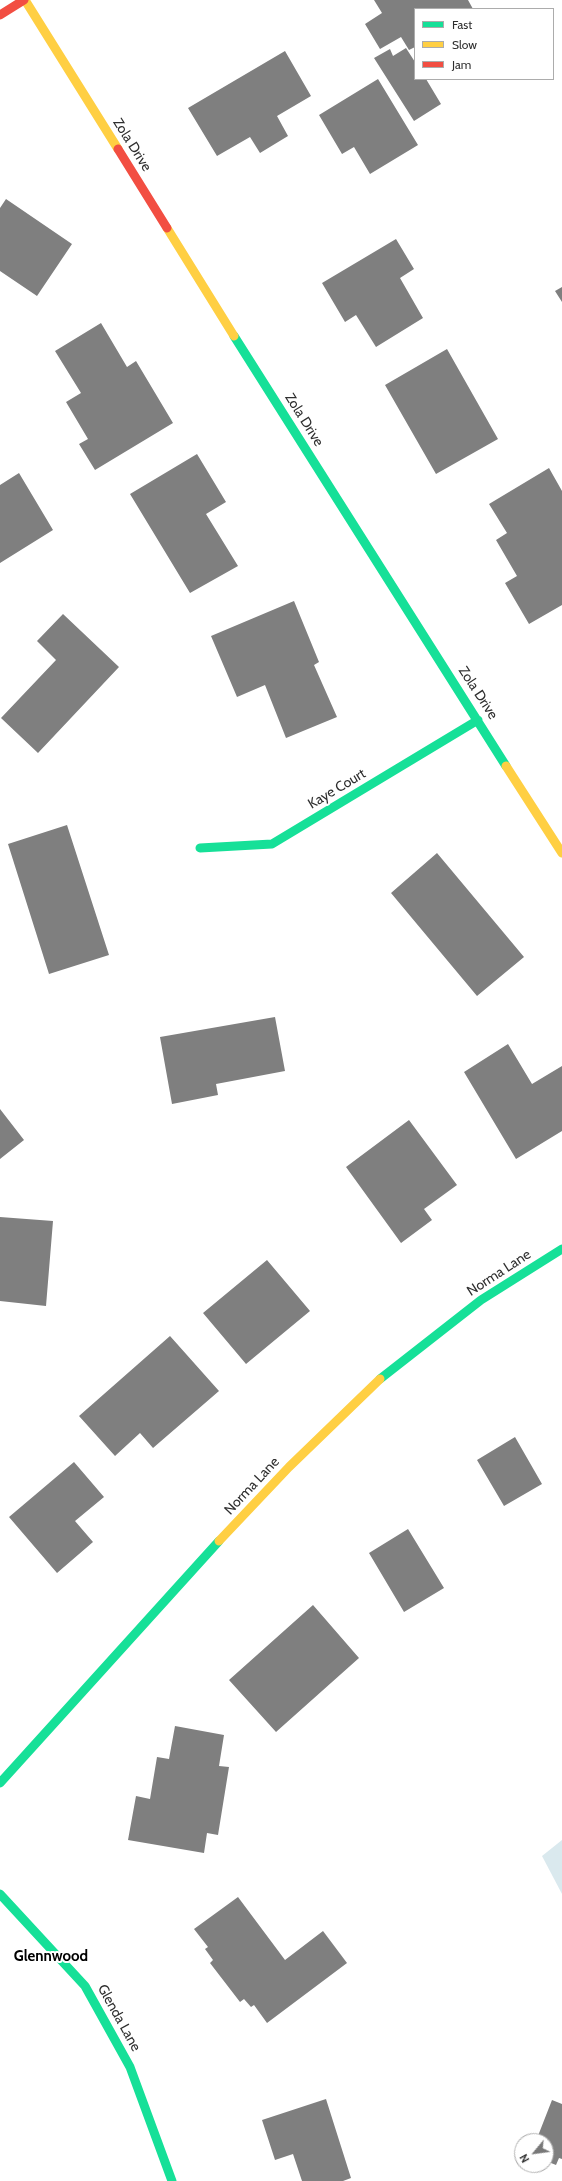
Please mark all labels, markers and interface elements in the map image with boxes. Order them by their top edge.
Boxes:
legend [414,8,554,80]
text: Fast [452,17,472,32]
text: Slow [452,37,477,52]
text: Jam [452,57,471,72]
street label: Zola Drive [109,115,155,175]
street label: Zola Drive [281,390,327,450]
street label: Zola Drive [455,663,501,723]
street label: Kaye Court [305,765,369,813]
street label: Norma Lane [464,1246,534,1300]
street label: Norma Lane [221,1454,283,1518]
district label: Glennwood [14,1948,88,1966]
street label: Glenda Lane [94,1982,144,2054]
north arrow [514,2133,554,2173]
text: N [516,2152,532,2165]

